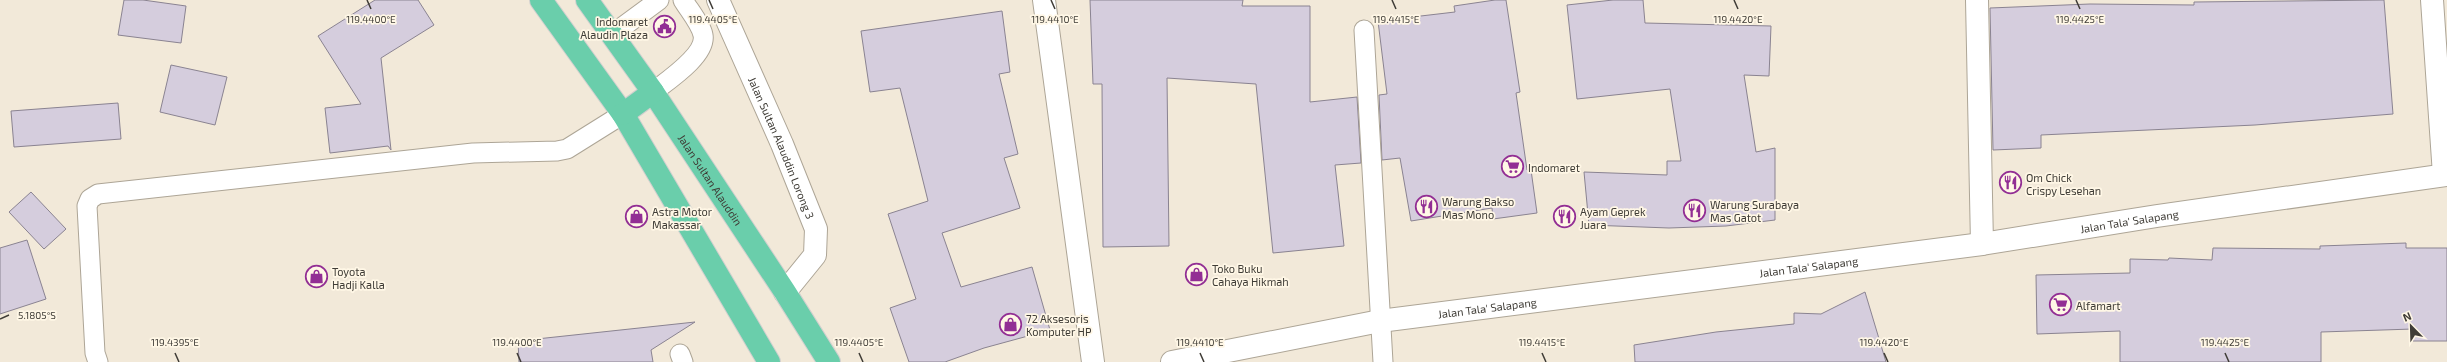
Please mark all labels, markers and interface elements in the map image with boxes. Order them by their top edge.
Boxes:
text: 119.4400°E [346,13,396,25]
text: 119.4405°E [689,13,738,25]
text: 119.4410°E [1031,13,1079,25]
text: 119.4415°E [1373,13,1420,25]
text: 119.4420°E [1713,13,1763,25]
text: 119.4425°E [2056,13,2105,25]
public building icon: Indomaret Alaudin Plaza [651,14,677,40]
place label: Indomaret Alaudin Plaza [580,15,648,41]
street label: Jalan Sultan Alauddin Lorong 3 [746,75,818,220]
street label: Jalan Sultan Alauddin [676,131,746,228]
supermarket icon: Indomaret [1499,154,1525,180]
place label: Indomaret [1528,161,1580,174]
restaurant icon: Om Chick Crispy Lesehan [1998,170,2024,196]
place label: Om Chick Crispy Lesehan [2026,171,2101,197]
restaurant icon: Warung Bakso Mas Mono [1414,194,1440,220]
place label: Warung Bakso Mas Mono [1442,195,1514,221]
restaurant icon: Warung Surabaya Mas Gatot [1682,197,1708,223]
place label: Warung Surabaya Mas Gatot [1710,198,1799,224]
shop icon: Astra Motor Makassar [624,204,650,230]
restaurant icon: Ayam Geprek Juara [1551,204,1577,230]
place label: Astra Motor Makassar [652,205,713,231]
place label: Ayam Geprek Juara [1580,205,1646,231]
street label: Jalan Tala' Salapang [2079,207,2179,235]
street label: Jalan Tala' Salapang [1758,253,1859,279]
shop icon: Toko Buku Cahaya Hikmah [1183,261,1209,287]
place label: Toko Buku Cahaya Hikmah [1212,262,1289,288]
shop icon: Toyota Hadji Kalla [304,264,330,290]
place label: Toyota Hadji Kalla [332,265,385,292]
supermarket icon: Alfamart [2047,292,2073,318]
street label: Jalan Tala' Salapang [1437,295,1537,320]
place label: Alfamart [2076,299,2121,312]
north arrow [2391,306,2431,346]
text: 5.1805°S [18,309,56,321]
text: N [2401,309,2413,324]
shop icon: 72 Aksesoris Komputer HP [997,311,1023,337]
place label: 72 Aksesoris Komputer HP [1026,312,1091,338]
text: 119.4395°E [151,336,199,348]
text: 119.4400°E [492,336,542,348]
text: 119.4405°E [835,336,884,348]
text: 119.4410°E [1176,336,1224,348]
text: 119.4415°E [1519,336,1566,348]
text: 119.4420°E [1859,336,1909,348]
text: 119.4425°E [2201,336,2250,348]

